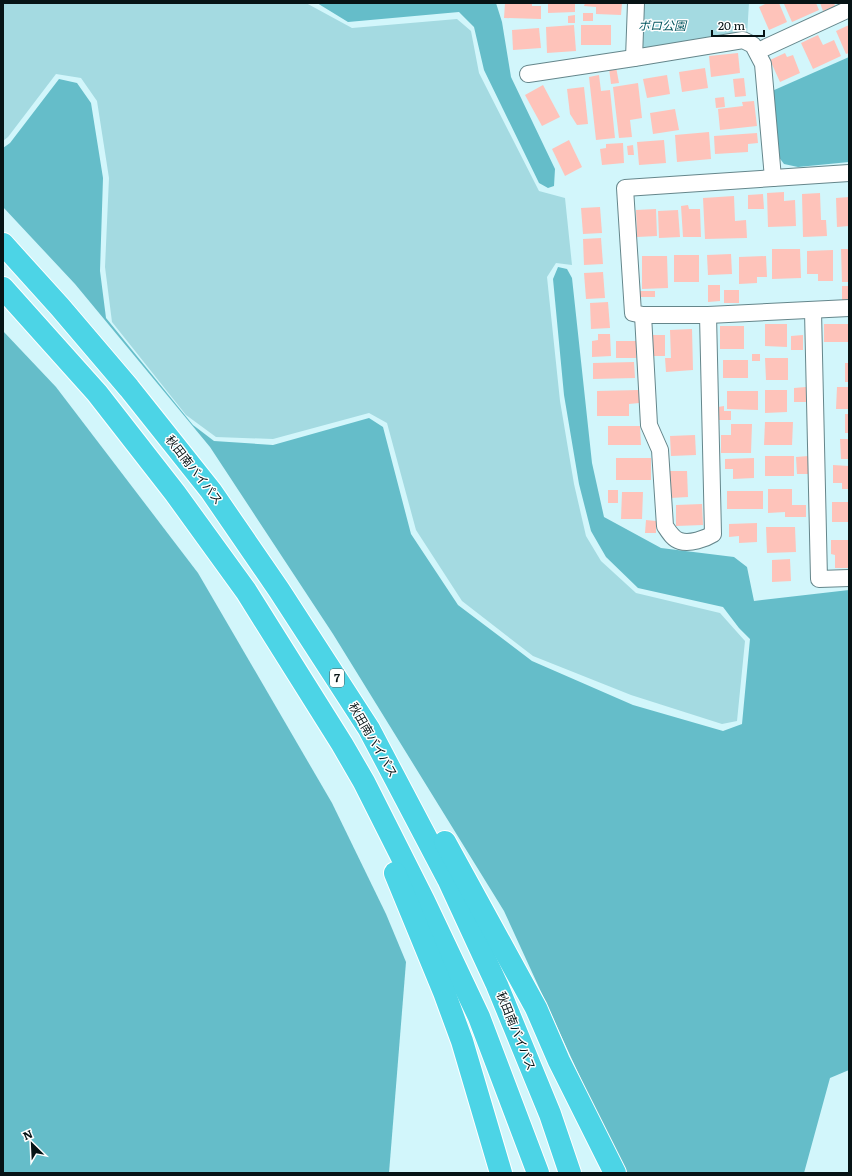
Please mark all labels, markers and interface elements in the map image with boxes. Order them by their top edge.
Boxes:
scale bar [712,12,764,38]
park label: ボロ公園 [638,16,688,34]
text: 20 m [718,16,745,34]
street label: 秋田南バイパス [162,431,228,508]
road number: 7 [330,669,344,687]
street label: 秋田南バイパス [345,699,403,780]
street label: 秋田南バイパス [493,988,541,1073]
north arrow [12,1124,52,1164]
text: N [20,1125,35,1143]

